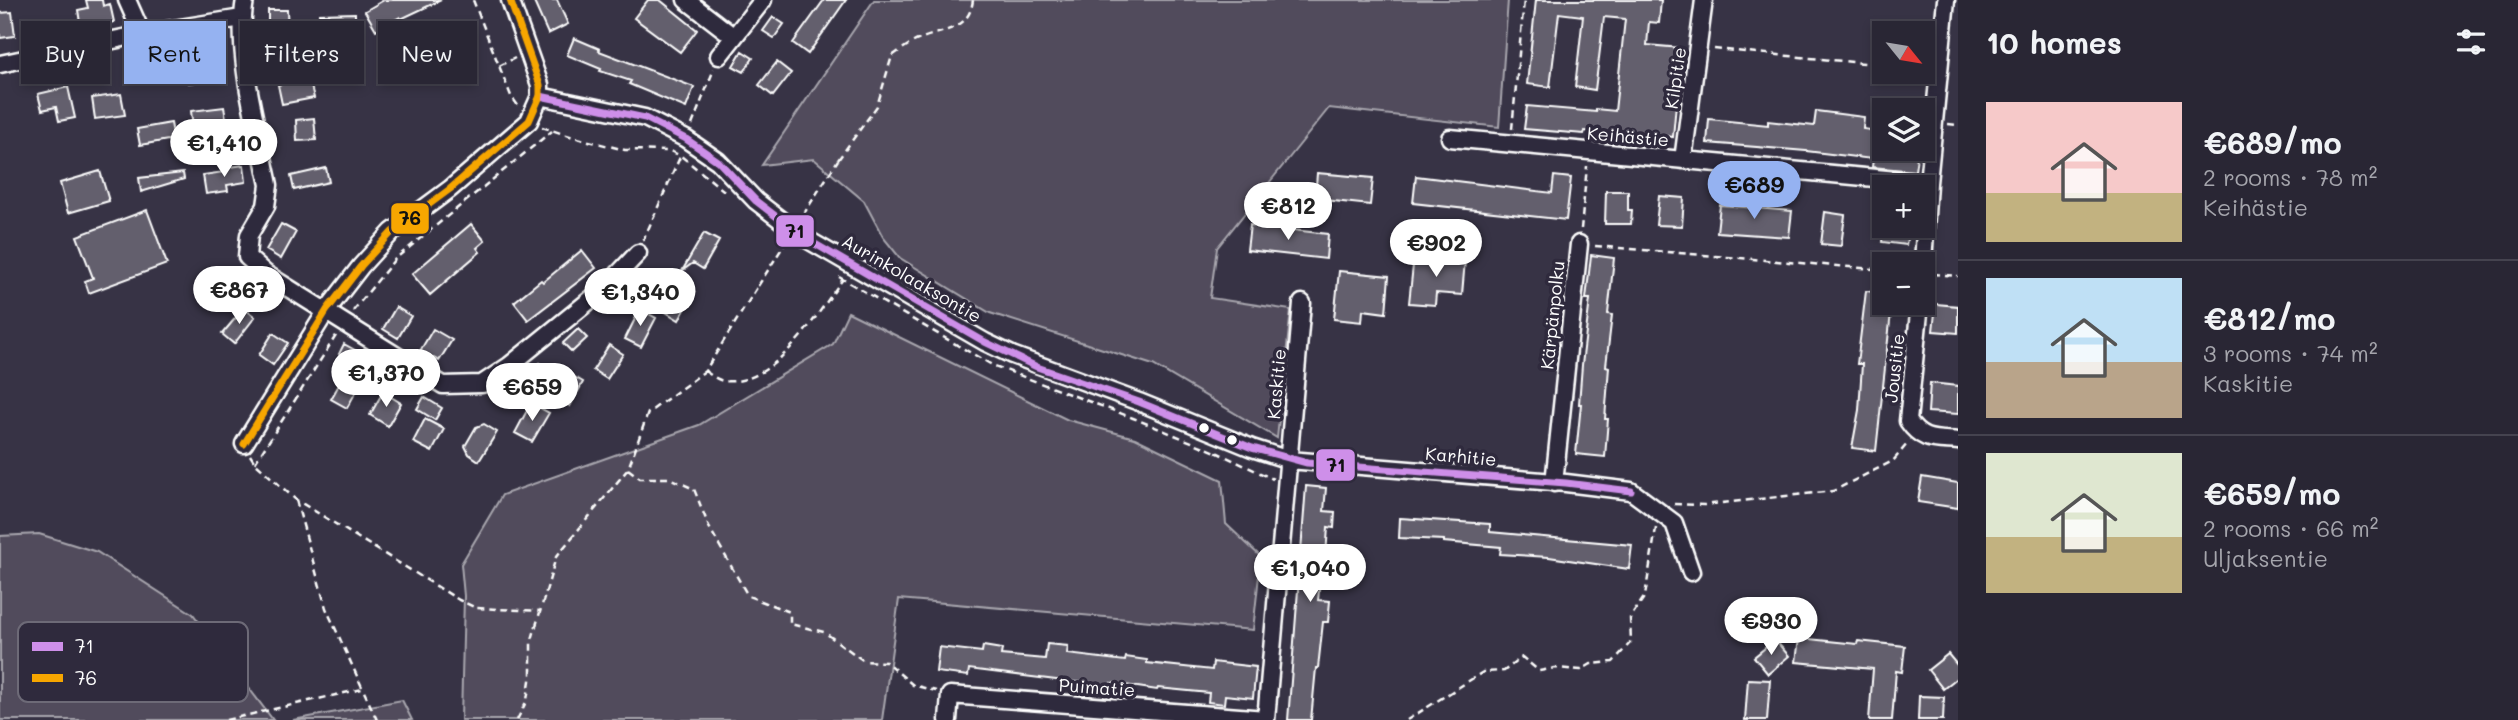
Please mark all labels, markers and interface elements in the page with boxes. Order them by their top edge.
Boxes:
chip: Buy [21,21,110,84]
chip: Rent [124,21,226,84]
chip: Filters [240,21,364,84]
chip: New [378,21,477,84]
north arrow [1872,21,1936,84]
map controls [1872,21,1935,315]
text: 10 homes [1986,22,2122,62]
icon: filters [2452,23,2490,61]
street label: Kilpitie [1659,46,1691,110]
button: layers [1872,98,1935,161]
pin: €1,410 [167,120,281,179]
street label: Keihästie [1586,120,1670,152]
text: €689/mo [2203,122,2342,162]
text: €1,410 [186,127,262,157]
icon: home [2042,130,2126,214]
pin: €689 [1713,162,1795,221]
text: 2 rooms · 78 m² [2203,162,2377,192]
text: €689 [1724,169,1784,199]
button: + [1872,175,1935,238]
pin: €812 [1247,182,1329,242]
text: €812 [1260,190,1316,220]
text: Keihästie [2203,192,2308,222]
line badge: 76 [390,202,430,235]
text: 76 [399,205,421,230]
line badge: 71 [775,214,815,248]
text: 71 [785,218,805,243]
pin: €902 [1395,219,1477,279]
text: €902 [1406,227,1466,257]
street label: Aurinkolaaksontie [838,228,986,328]
button: − [1872,252,1935,315]
street label: Kärpänpolku [1534,259,1570,371]
pin: €867 [198,266,280,326]
pin: €1,340 [583,268,697,328]
text: €867 [209,274,269,304]
text: €1,340 [600,276,680,306]
text: €812/mo [2203,298,2336,338]
icon: home [2042,306,2126,390]
street label: Jousitie [1878,332,1910,404]
text: 3 rooms · 74 m² [2203,338,2378,368]
street label: Kaskitie [1261,348,1291,420]
pin: €1,370 [329,350,443,409]
text: €1,370 [347,357,425,387]
pin: €659 [491,364,573,423]
text: Kaskitie [2203,368,2293,398]
text: €659 [502,371,562,401]
unlabelled marker [1197,421,1211,435]
unlabelled marker [1225,433,1239,447]
street label: Karhitie [1424,441,1498,471]
line badge: 71 [1315,448,1356,482]
text: 71 [1326,452,1346,477]
text: €659/mo [2203,473,2341,513]
icon: home [2042,481,2126,565]
text: 2 rooms · 66 m² [2203,513,2378,543]
text: Uljaksentie [2203,543,2328,573]
pin: €1,040 [1253,544,1367,604]
text: €1,040 [1270,552,1350,582]
pin: €930 [1730,598,1812,657]
text: €930 [1740,605,1802,635]
legend [18,622,248,702]
text: 71 [75,633,94,658]
text: 76 [75,665,97,690]
street label: Puimatie [1058,672,1136,702]

